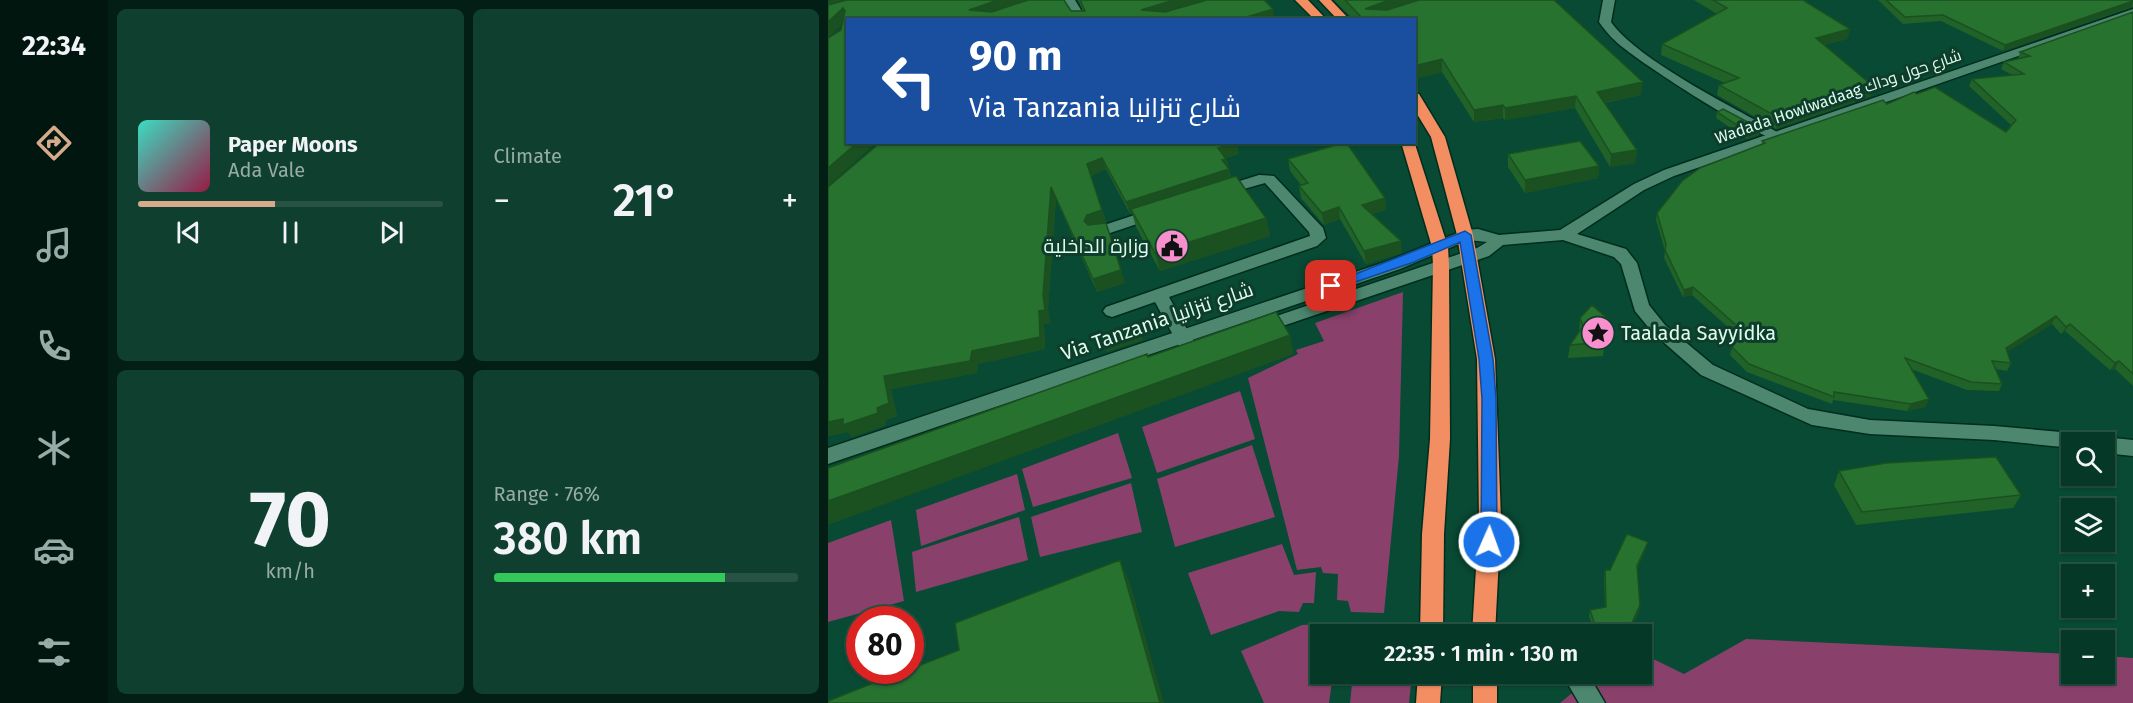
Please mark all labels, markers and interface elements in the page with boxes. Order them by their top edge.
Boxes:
text: 22:34 [22,30,86,62]
text: 90 m [969,31,1063,81]
icon: left [870,42,948,120]
street label: Wadada Howlwadaag شارع حول وداك [1712,45,1965,150]
text: Via Tanzania شارع تنزانيا [969,92,1241,124]
icon: directions [33,122,75,164]
text: Paper Moons [228,131,358,158]
text: Climate [494,144,562,168]
text: Ada Vale [228,158,305,182]
text: 21° [613,174,679,228]
text: − [494,181,510,221]
text: + [782,181,798,221]
icon: previous [172,216,205,249]
icon: pause [274,216,307,249]
icon: next [375,216,408,249]
icon: music [33,224,75,266]
public building icon: وزارة الداخلية [1154,228,1190,264]
place label: وزارة الداخلية [1044,234,1149,258]
pin [1305,260,1356,311]
icon: arrive [1314,269,1347,302]
street label: Via Tanzania شارع تنزانيا [1058,277,1257,367]
place icon: Taalada Sayyidka [1580,315,1616,351]
place label: Taalada Sayyidka [1621,321,1776,345]
icon: phone [33,325,75,367]
icon: climate [33,427,75,469]
map controls [2061,432,2115,684]
button: search [2061,432,2115,486]
text: 70 [250,473,331,567]
text: Range · 76% [494,482,600,506]
button: layers [2061,498,2115,552]
position arrow [1457,510,1521,574]
text: 380 km [494,512,642,566]
icon: car [33,529,75,571]
text: km/h [266,559,315,583]
button: + [2061,564,2115,618]
speed limit sign: 80 [846,606,924,684]
button: − [2061,630,2115,684]
icon: filters [33,631,75,673]
text: 22:35 · 1 min · 130 m [1384,640,1578,667]

